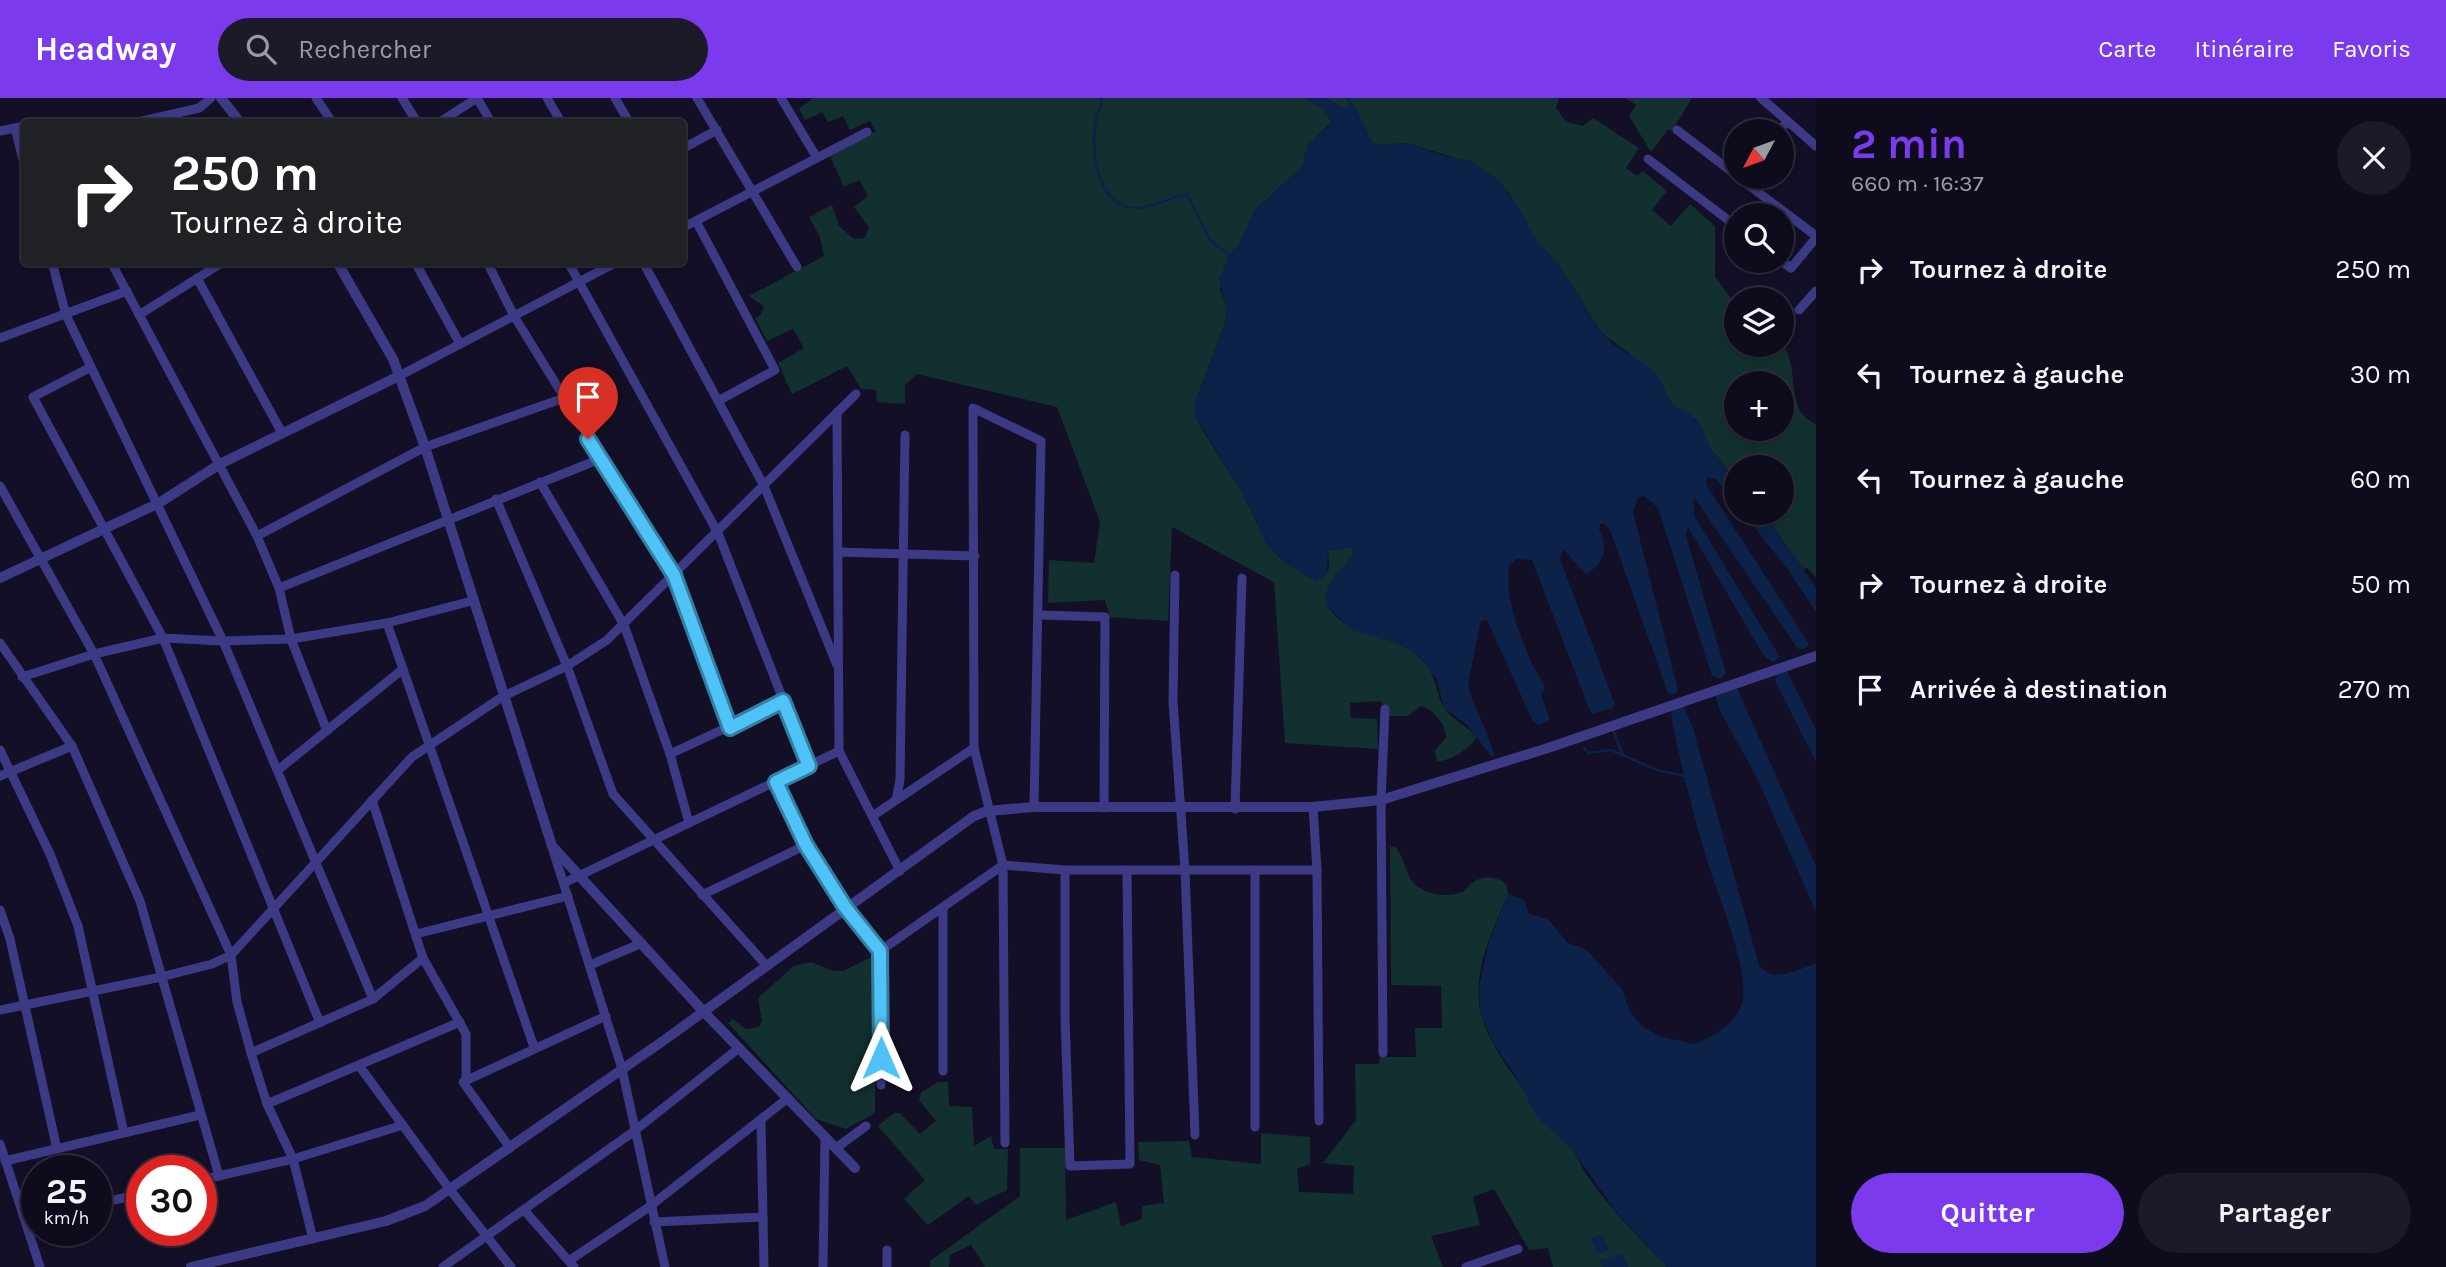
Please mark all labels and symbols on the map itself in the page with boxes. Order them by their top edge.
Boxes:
north arrow [1724,119,1794,189]
pin [558,367,618,439]
position arrow [844,1021,918,1095]
speed limit sign: 30 [126,1155,217,1246]

